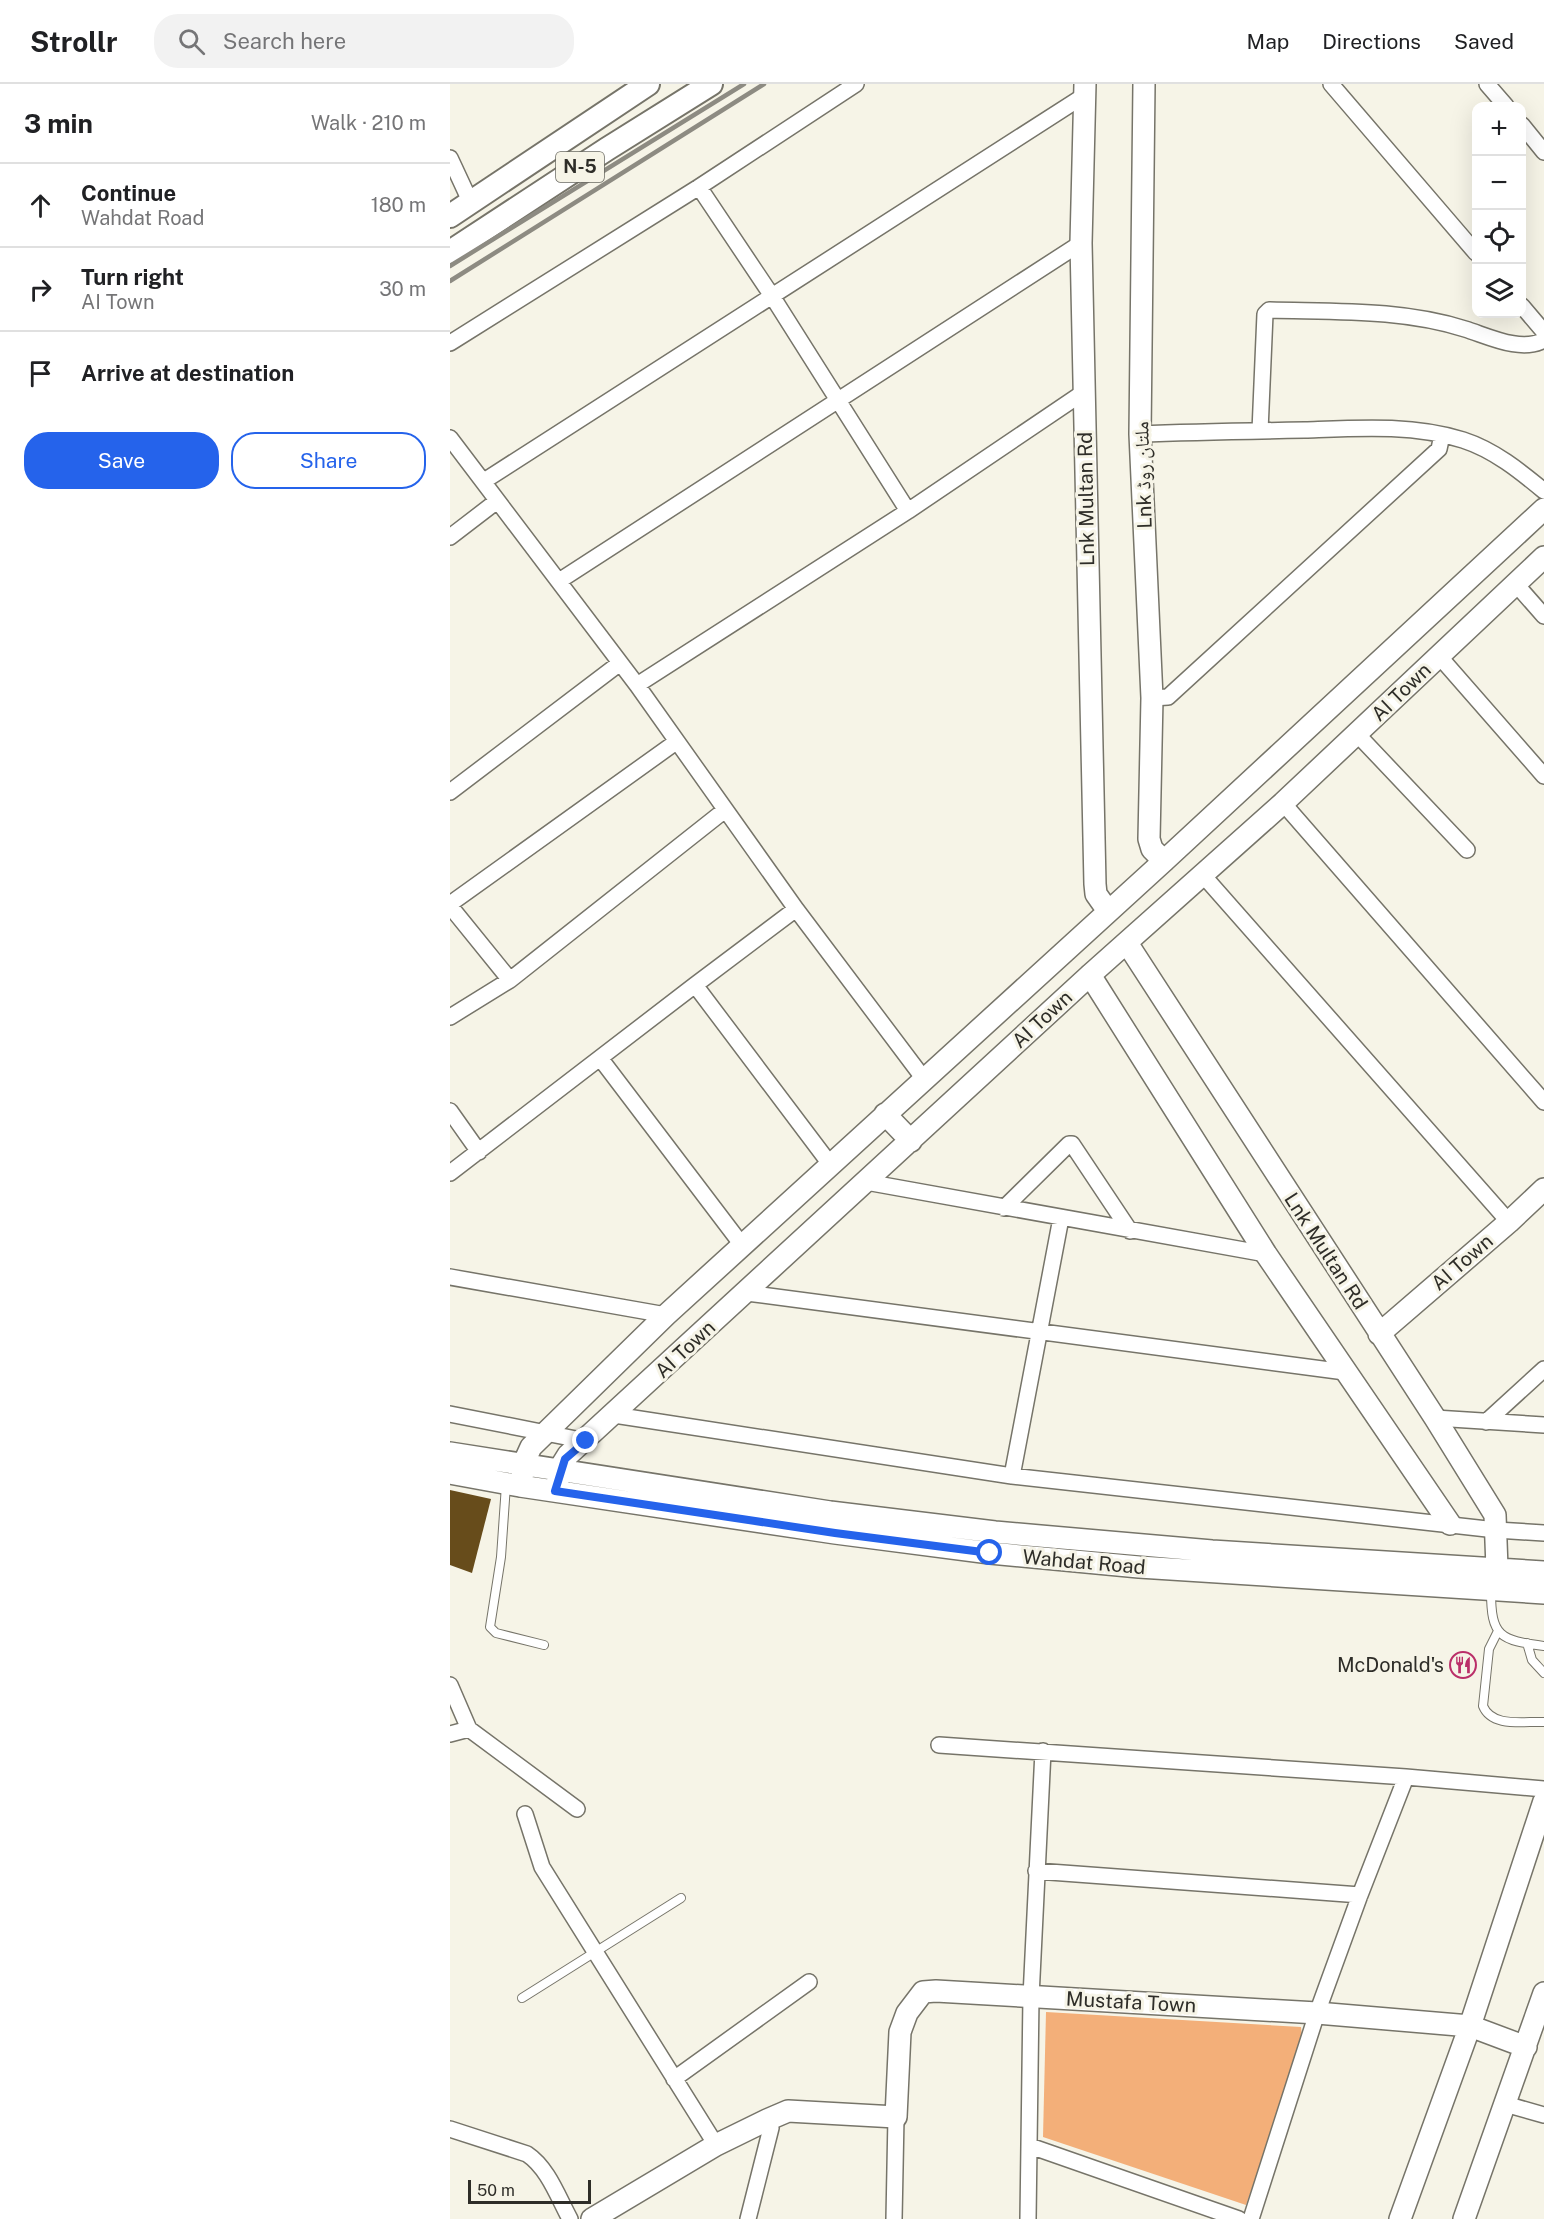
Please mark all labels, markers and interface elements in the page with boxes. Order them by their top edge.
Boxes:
search box [154,14,574,68]
text: Strollr [30,25,118,58]
icon: search [175,25,208,58]
text: Search here [223,28,346,54]
text: Map [1247,29,1289,54]
text: Directions [1322,29,1421,54]
text: Saved [1454,29,1514,54]
map controls [1472,102,1526,318]
button: + [1472,102,1526,156]
text: 3 min [24,108,93,139]
text: Walk · 210 m [311,111,426,135]
road number: N-5 [556,152,604,182]
button: − [1472,156,1526,210]
text: Continue [81,180,176,206]
icon: ahead [24,189,57,222]
text: 180 m [371,193,426,217]
text: Wahdat Road [81,206,204,230]
button: locate [1472,210,1526,264]
text: Turn right [81,264,184,290]
button: layers [1472,264,1526,318]
icon: right [24,273,57,306]
text: 30 m [379,277,426,301]
text: AI Town [81,290,155,314]
icon: arrive [24,357,57,390]
text: Arrive at destination [81,360,294,386]
street label: Lnk ملتان روڈ [1129,421,1157,529]
button: Save [24,432,219,489]
button: Share [231,432,426,489]
street label: Lnk Multan Rd [1073,432,1099,566]
street label: AI Town [1366,658,1436,726]
street label: AI Town [1007,985,1077,1053]
street label: Lnk Multan Rd [1279,1188,1373,1314]
street label: AI Town [1426,1229,1498,1295]
street label: AI Town [650,1315,720,1383]
route end [572,1427,598,1453]
route start [976,1539,1002,1565]
street label: Wahdat Road [1022,1545,1146,1579]
restaurant icon: McDonald's [1448,1650,1478,1680]
place label: McDonald's [1337,1653,1444,1677]
street label: Mustafa Town [1065,1987,1197,2017]
scale bar [468,2177,591,2204]
text: 50 m [477,2181,515,2200]

